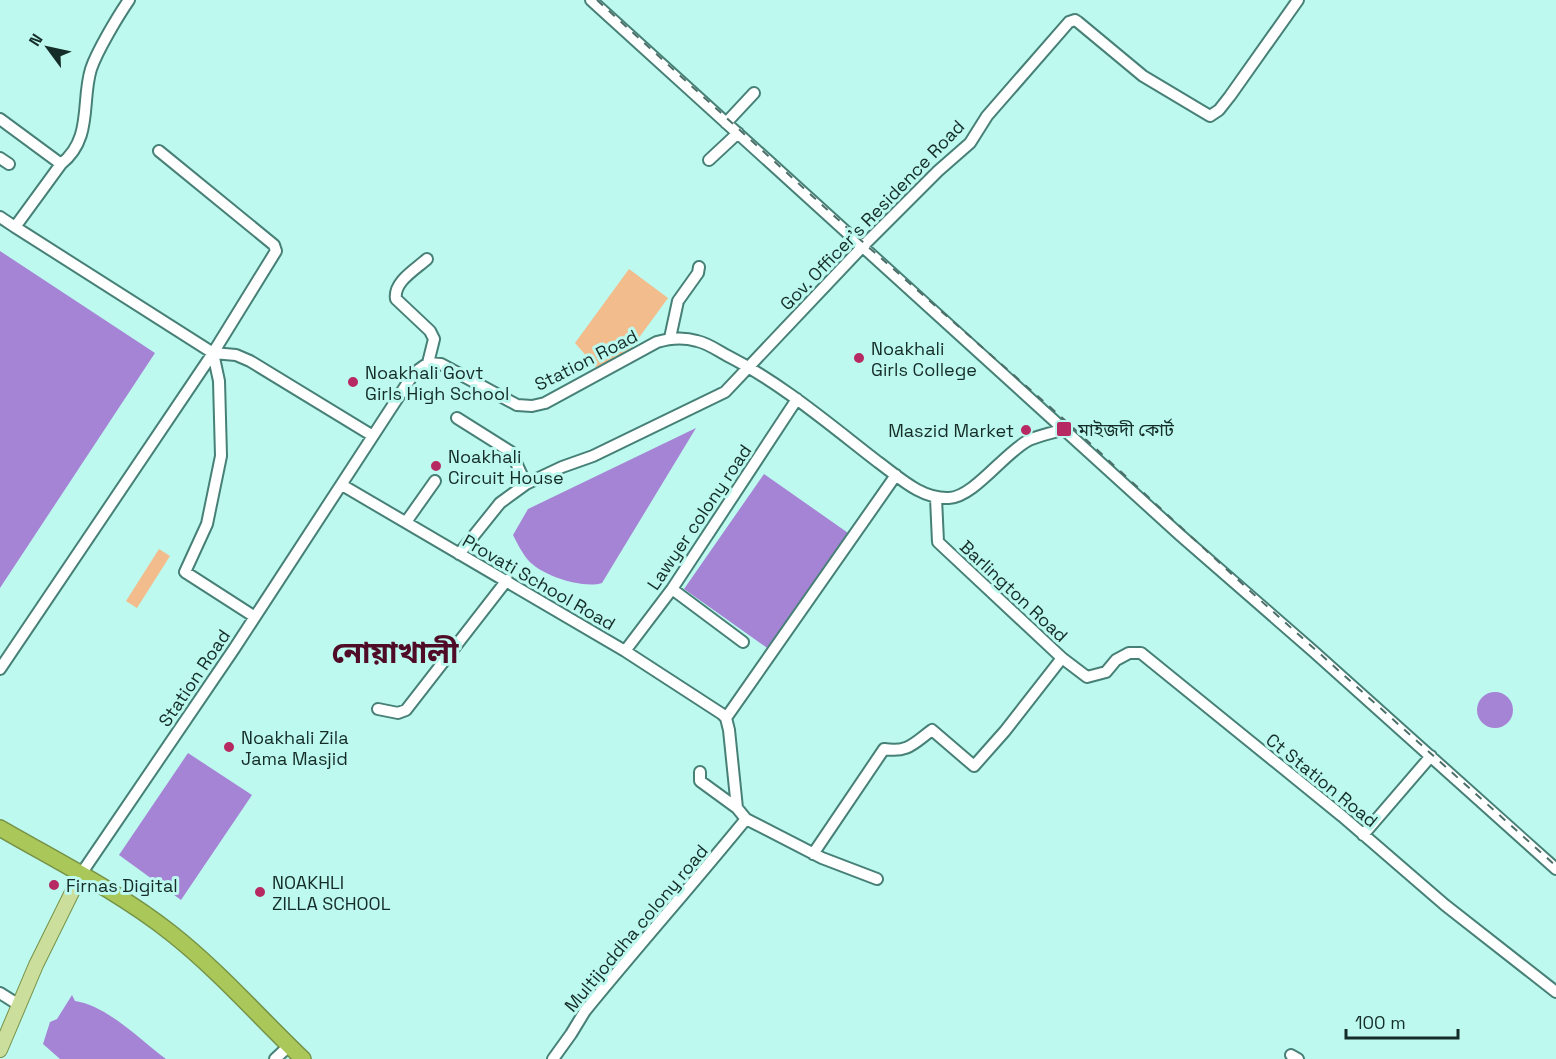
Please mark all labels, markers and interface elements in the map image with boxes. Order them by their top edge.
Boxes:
north arrow [18,18,78,78]
text: N [24,30,48,50]
street label: Gov. Officer's Residence Road [775,115,969,315]
street label: Station Road [531,324,641,396]
place label: Noakhali Girls College [871,337,977,381]
marker: Noakhali Girls College [852,351,866,365]
place label: Noakhali Govt Girls High School [365,361,510,405]
marker: Noakhali Govt Girls High School [346,375,360,389]
place label: মাইজদী কোর্ট [1077,418,1175,441]
place label: Maszid Market [888,419,1014,442]
marker: মাইজদী কোর্ট [1055,420,1073,438]
marker: Maszid Market [1019,423,1033,437]
street label: Lawyer colony road [642,440,756,594]
place label: Noakhali Circuit House [448,445,564,489]
marker: Noakhali Circuit House [429,459,443,473]
street label: Provati School Road [458,529,620,635]
street label: Barlington Road [955,535,1073,647]
street label: Station Road [153,625,235,731]
district label: নোয়াখালী [331,633,459,672]
place label: Noakhali Zila Jama Masjid [241,726,349,770]
street label: Ct Station Road [1261,728,1383,832]
marker: Noakhali Zila Jama Masjid [222,740,236,754]
street label: Multijoddha colony road [559,840,713,1016]
place label: NOAKHLI ZILLA SCHOOL [272,871,391,915]
place label: Firnas Digital [66,874,178,897]
marker: Firnas Digital [47,878,61,892]
marker: NOAKHLI ZILLA SCHOOL [253,885,267,899]
scale bar [1346,1002,1458,1040]
text: 100 m [1355,1011,1406,1034]

